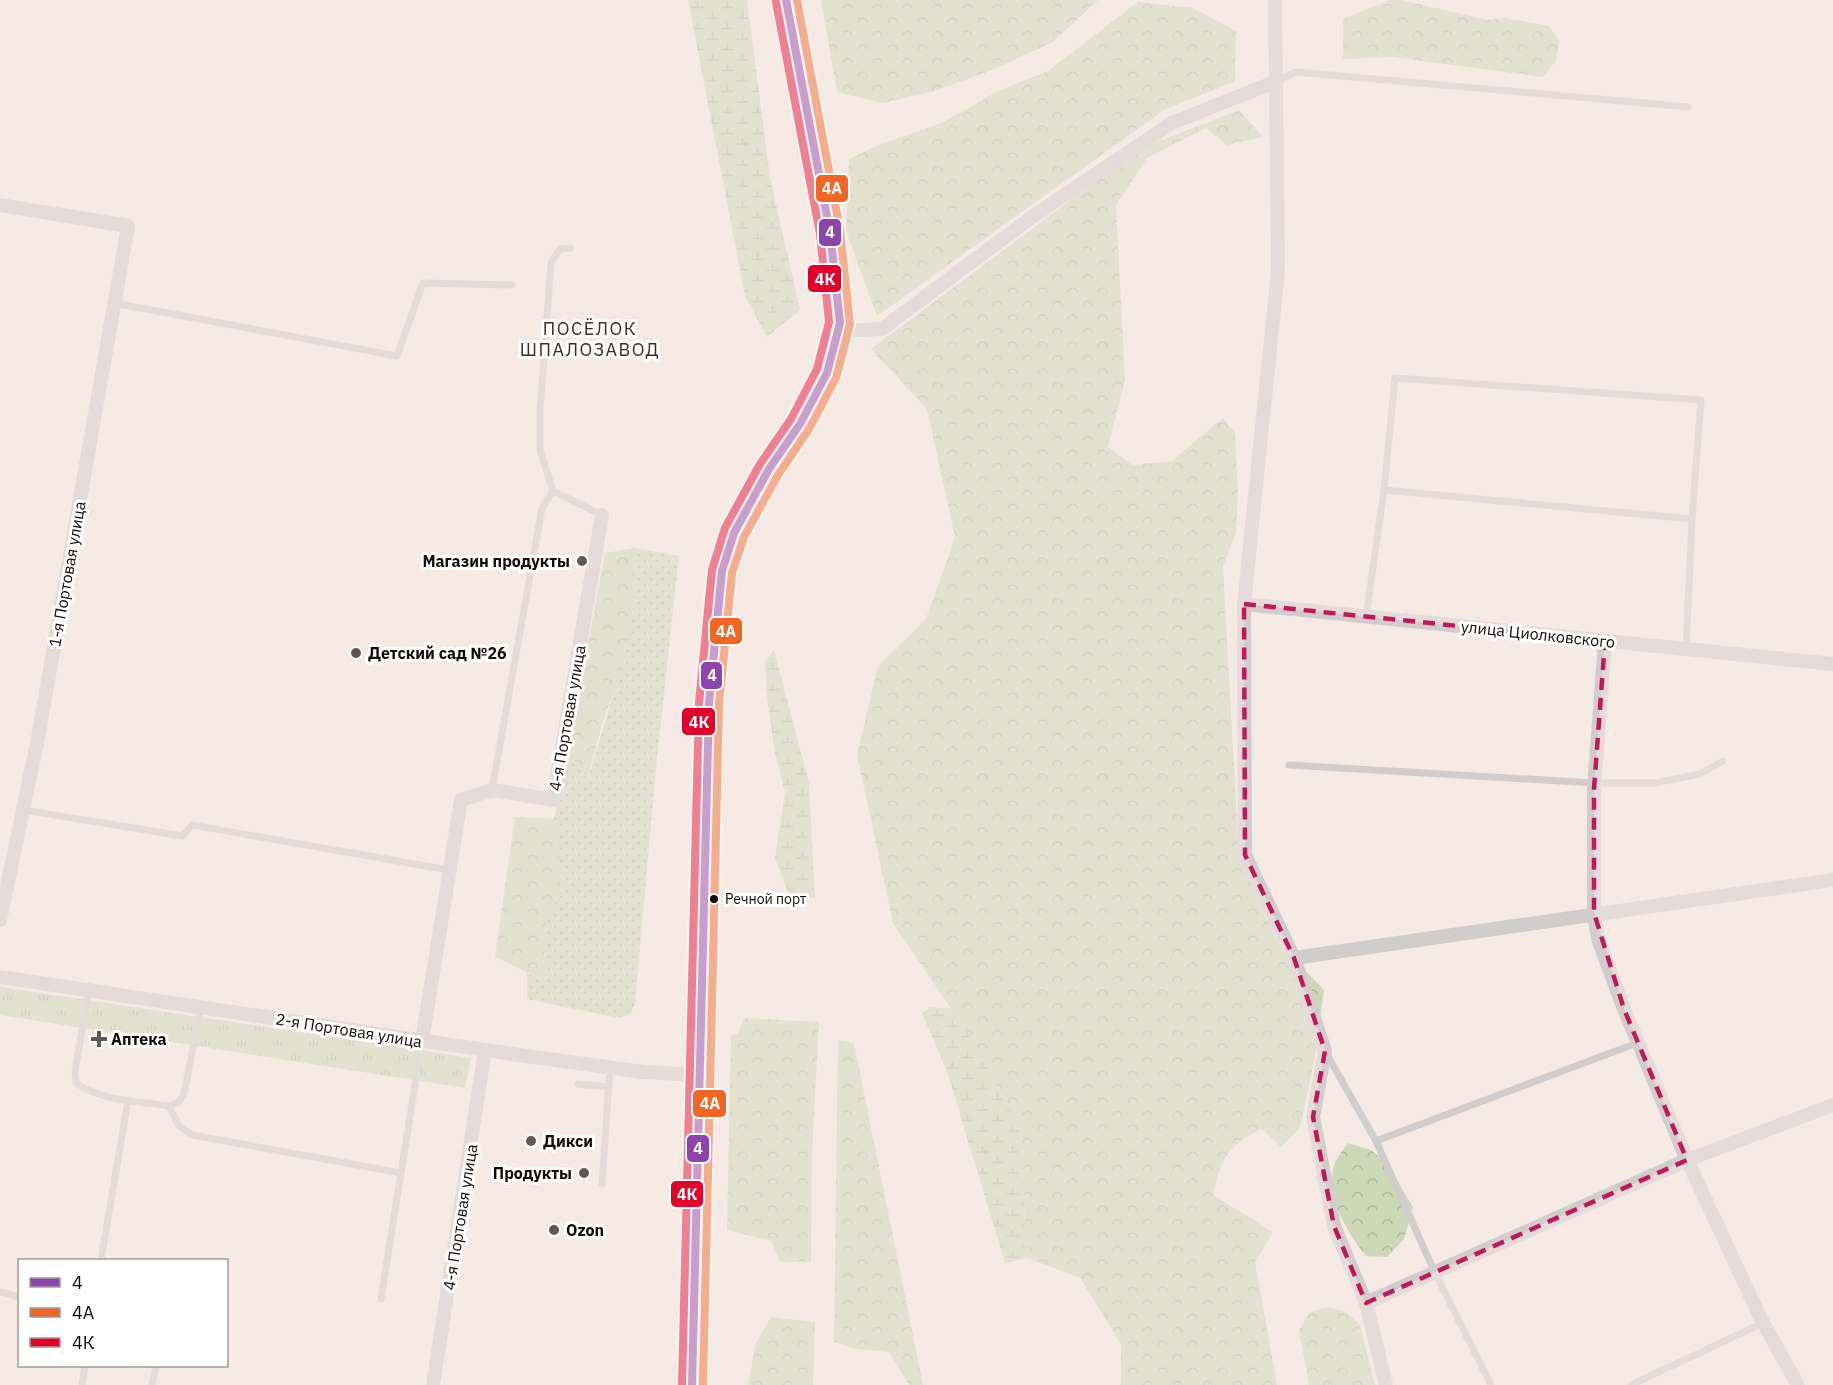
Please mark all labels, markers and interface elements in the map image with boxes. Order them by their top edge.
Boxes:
line badge: 4А [815,174,849,203]
text: 4А [822,178,842,198]
line badge: 4 [818,218,842,247]
text: 4 [825,222,835,242]
line badge: 4К [807,264,842,293]
text: 4К [815,269,835,289]
district label: ПОСЁЛОК ШПАЛОЗАВОД [520,317,660,361]
street label: 1-я Портовая улица [44,499,90,649]
place label: Магазин продукты [422,551,570,571]
marker: Магазин продукты [575,554,589,568]
street label: улица Циолковского [1460,616,1616,652]
line badge: 4А [709,617,743,645]
text: 4А [716,621,736,641]
place label: Детский сад №26 [368,643,507,663]
street label: 4-я Портовая улица [544,643,590,793]
marker: Детский сад №26 [349,646,363,660]
line badge: 4 [700,661,723,690]
text: 4 [707,665,717,685]
line badge: 4К [681,707,716,736]
text: 4К [689,712,709,732]
place label: Речной порт [725,890,807,908]
marker: Речной порт [708,893,720,905]
street label: 2-я Портовая улица [274,1009,424,1052]
place label: Аптека [111,1029,167,1049]
marker: Аптека [92,1032,106,1046]
line badge: 4А [692,1089,727,1118]
text: 4А [700,1093,720,1113]
place label: Дикси [543,1131,593,1151]
marker: Дикси [524,1134,538,1148]
line badge: 4 [686,1134,710,1163]
text: 4 [693,1138,703,1158]
street label: 4-я Портовая улица [439,1142,482,1292]
place label: Продукты [493,1163,572,1183]
marker: Продукты [577,1166,591,1180]
line badge: 4К [670,1180,704,1208]
text: 4К [677,1184,697,1204]
place label: Ozon [566,1220,604,1240]
marker: Ozon [547,1223,561,1237]
legend [18,1259,228,1367]
text: 4 [72,1271,83,1294]
text: 4А [72,1301,95,1324]
text: 4К [72,1331,95,1354]

